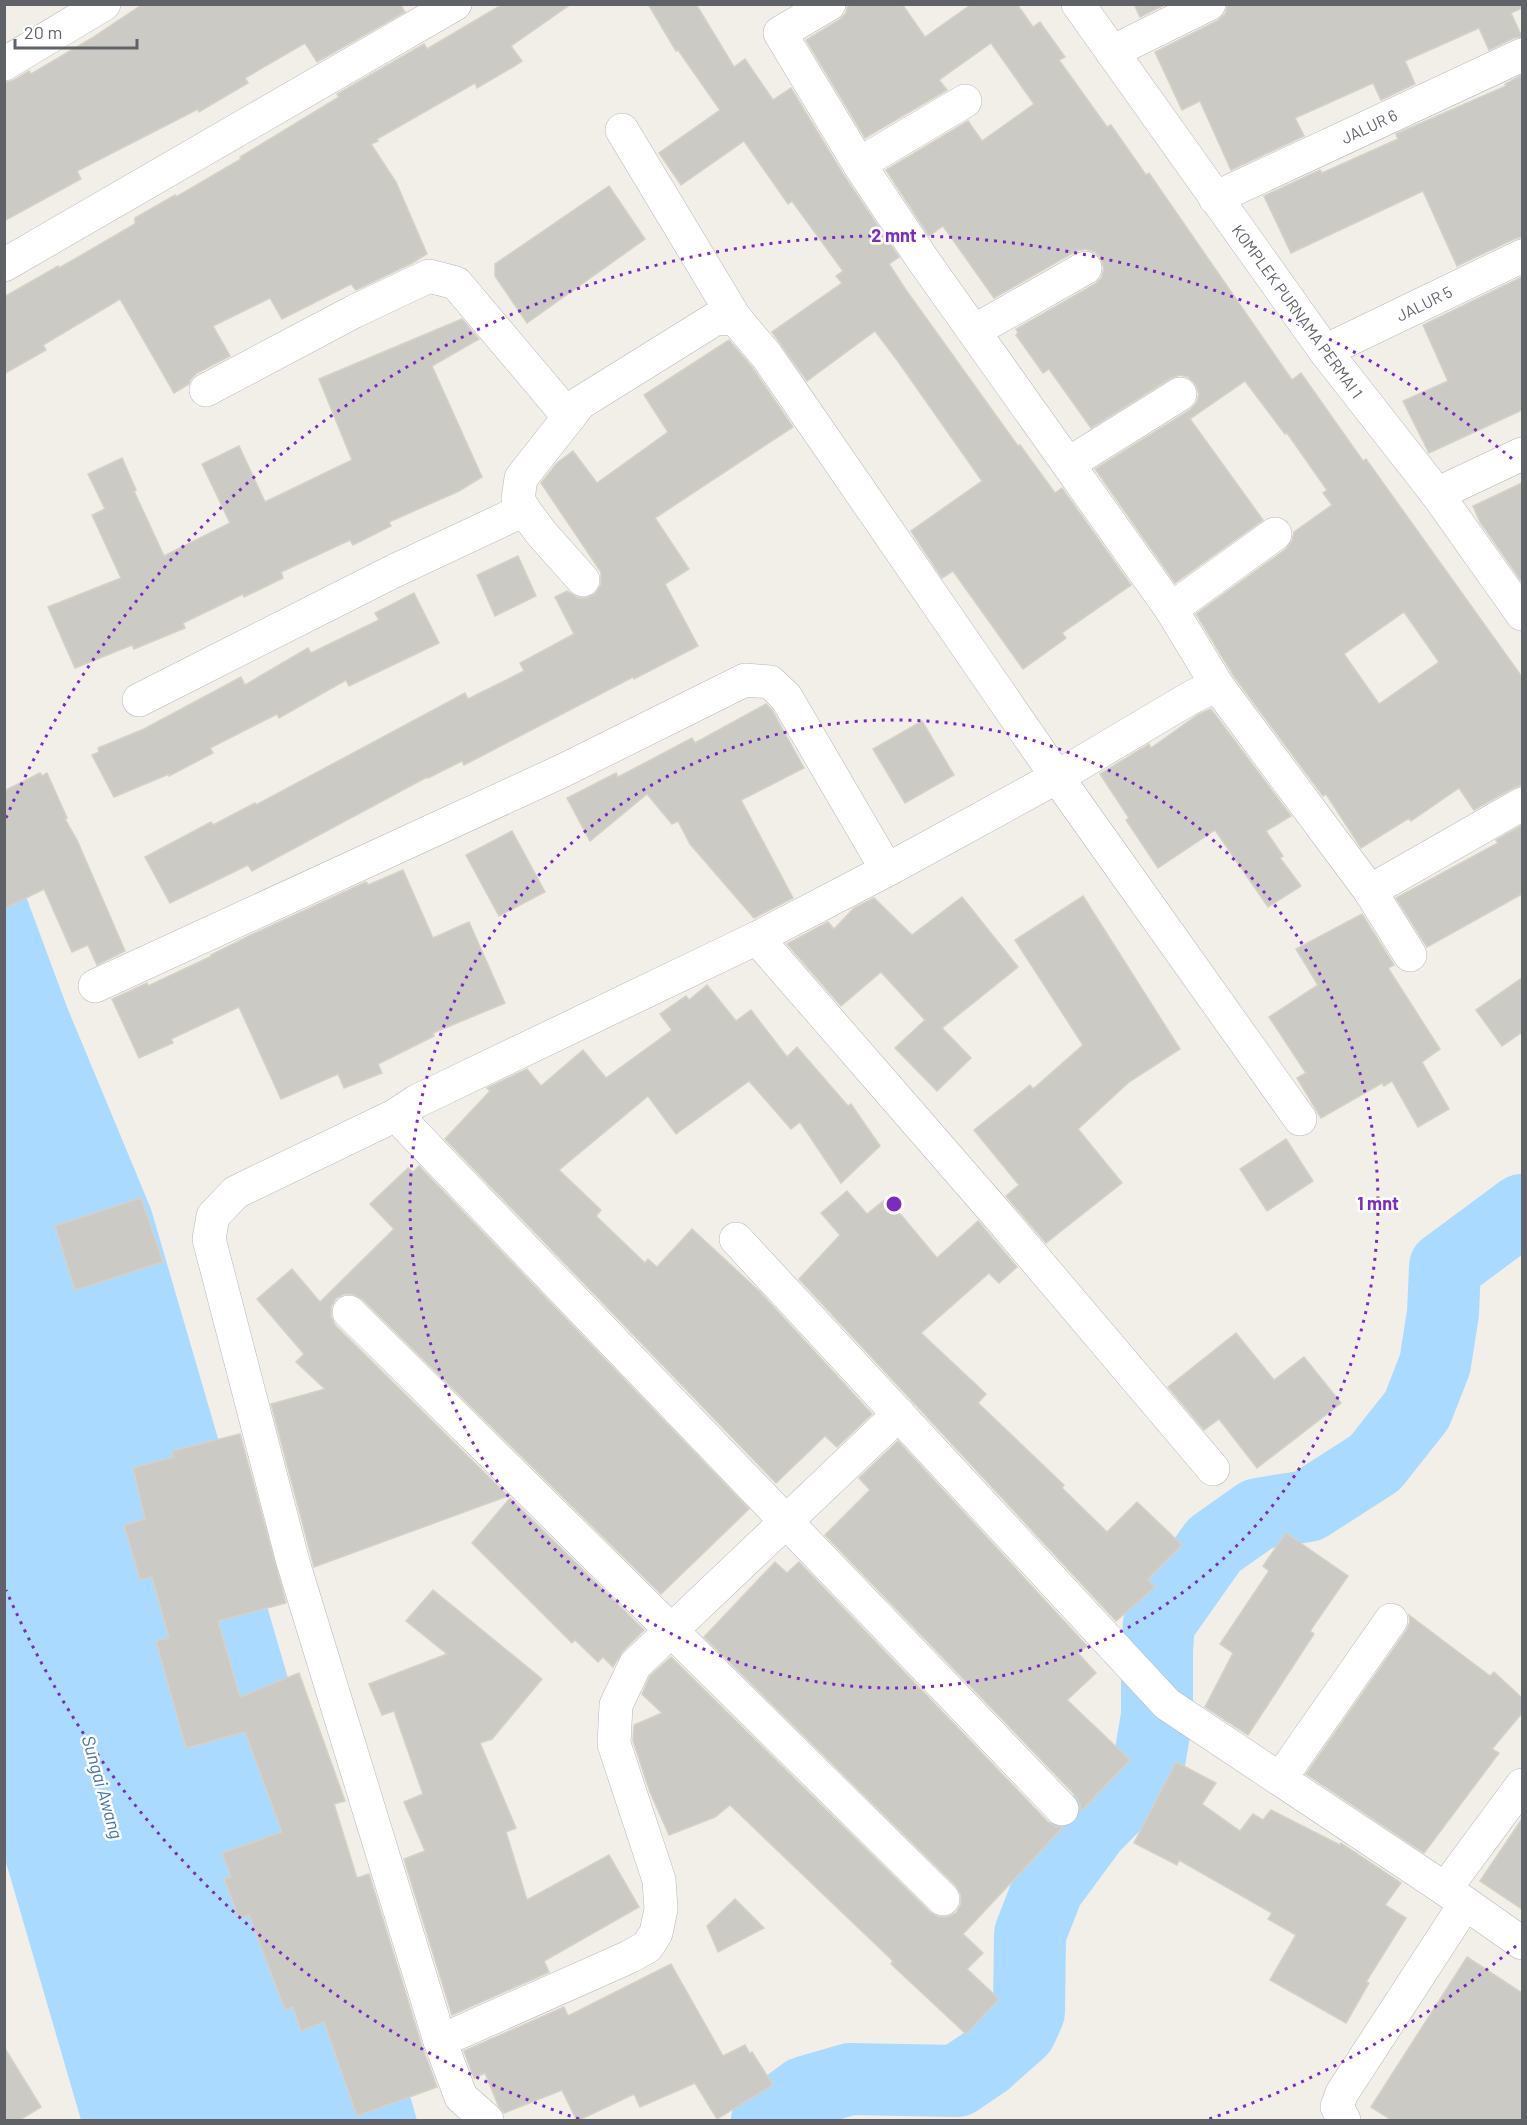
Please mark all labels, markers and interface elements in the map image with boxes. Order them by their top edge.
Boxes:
scale bar [15,12,136,50]
text: 20 m [24,21,62,43]
street label: JALUR 6 [1338,105,1400,147]
street label: KOMPLEK PURNAMA PERMAI 1 [1229,221,1367,401]
text: 2 mnt [871,224,917,246]
street label: JALUR 5 [1393,281,1455,325]
text: 1 mnt [1357,1192,1399,1214]
centre of rings [884,1194,904,1214]
water label: Sungai Awang [78,1733,128,1841]

